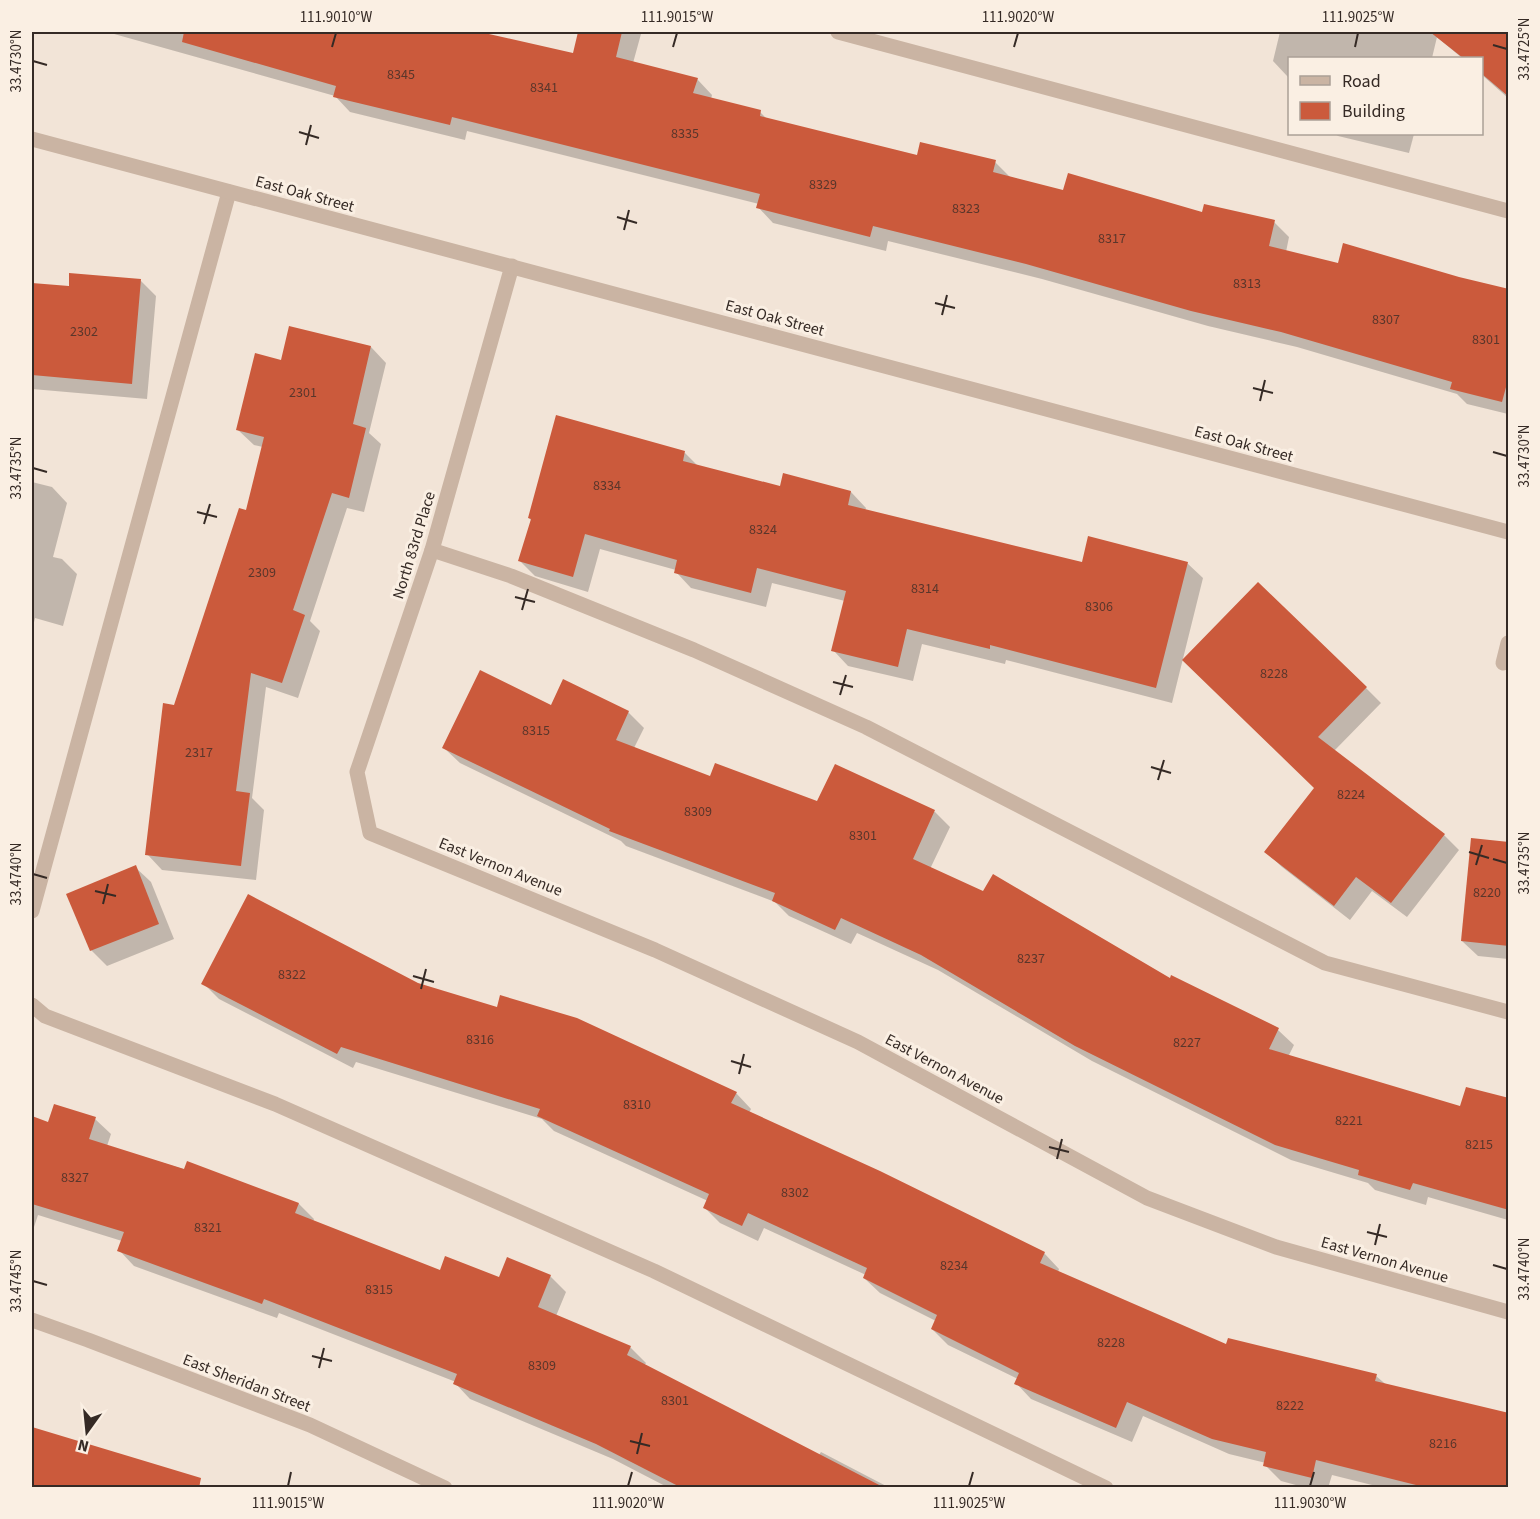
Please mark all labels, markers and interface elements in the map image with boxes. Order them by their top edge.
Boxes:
text: 111.9010°W [300,7,373,28]
text: 111.9015°W [641,7,714,28]
text: 111.9020°W [982,7,1055,28]
text: 111.9025°W [1322,7,1395,28]
text: 33.4725°N [1514,17,1535,81]
text: 33.4730°N [6,29,27,93]
legend [1288,57,1483,135]
house number: 8345 [387,65,415,85]
text: Road [1342,69,1381,94]
house number: 8341 [530,78,558,98]
text: Building [1342,99,1405,124]
house number: 8335 [671,124,699,144]
street label: East Oak Street [253,170,357,218]
house number: 8329 [809,175,837,195]
house number: 8323 [952,199,980,219]
house number: 8317 [1098,229,1126,249]
house number: 8313 [1233,274,1261,294]
street label: East Oak Street [723,294,827,342]
house number: 8307 [1372,310,1400,330]
house number: 2302 [70,322,98,342]
house number: 8301 [1472,330,1500,350]
house number: 2301 [289,383,317,403]
street label: East Oak Street [1192,420,1296,468]
text: 33.4730°N [1514,424,1535,488]
text: 33.4735°N [6,436,27,500]
house number: 8334 [593,476,621,496]
street label: North 83rd Place [387,489,441,602]
house number: 8324 [749,520,777,540]
house number: 2309 [248,563,276,583]
house number: 8314 [911,579,939,599]
house number: 8306 [1085,597,1113,617]
house number: 8228 [1260,664,1288,684]
house number: 8315 [522,721,550,741]
house number: 2317 [185,743,213,763]
house number: 8224 [1337,785,1365,805]
house number: 8309 [684,802,712,822]
house number: 8301 [849,826,877,846]
text: 33.4735°N [1514,831,1535,895]
street label: East Vernon Avenue [435,832,566,902]
text: 33.4740°N [6,842,27,906]
house number: 8220 [1473,883,1501,903]
house number: 8237 [1017,949,1045,969]
house number: 8322 [278,965,306,985]
street label: East Vernon Avenue [881,1028,1008,1110]
house number: 8316 [466,1030,494,1050]
house number: 8227 [1173,1033,1201,1053]
house number: 8310 [623,1095,651,1115]
house number: 8221 [1335,1111,1363,1131]
house number: 8215 [1465,1135,1493,1155]
house number: 8327 [61,1168,89,1188]
house number: 8302 [781,1183,809,1203]
house number: 8321 [194,1218,222,1238]
street label: East Vernon Avenue [1318,1231,1451,1289]
text: 33.4740°N [1514,1237,1535,1301]
text: 33.4745°N [6,1249,27,1313]
house number: 8234 [940,1256,968,1276]
house number: 8315 [365,1280,393,1300]
house number: 8228 [1097,1333,1125,1353]
street label: East Sheridan Street [180,1348,314,1418]
house number: 8309 [528,1356,556,1376]
house number: 8301 [661,1391,689,1411]
house number: 8222 [1276,1396,1304,1416]
north arrow [57,1402,117,1462]
text: N [75,1434,91,1458]
house number: 8216 [1429,1434,1457,1454]
text: 111.9015°W [252,1493,325,1514]
text: 111.9020°W [592,1493,665,1514]
text: 111.9025°W [933,1493,1006,1514]
text: 111.9030°W [1274,1493,1347,1514]

